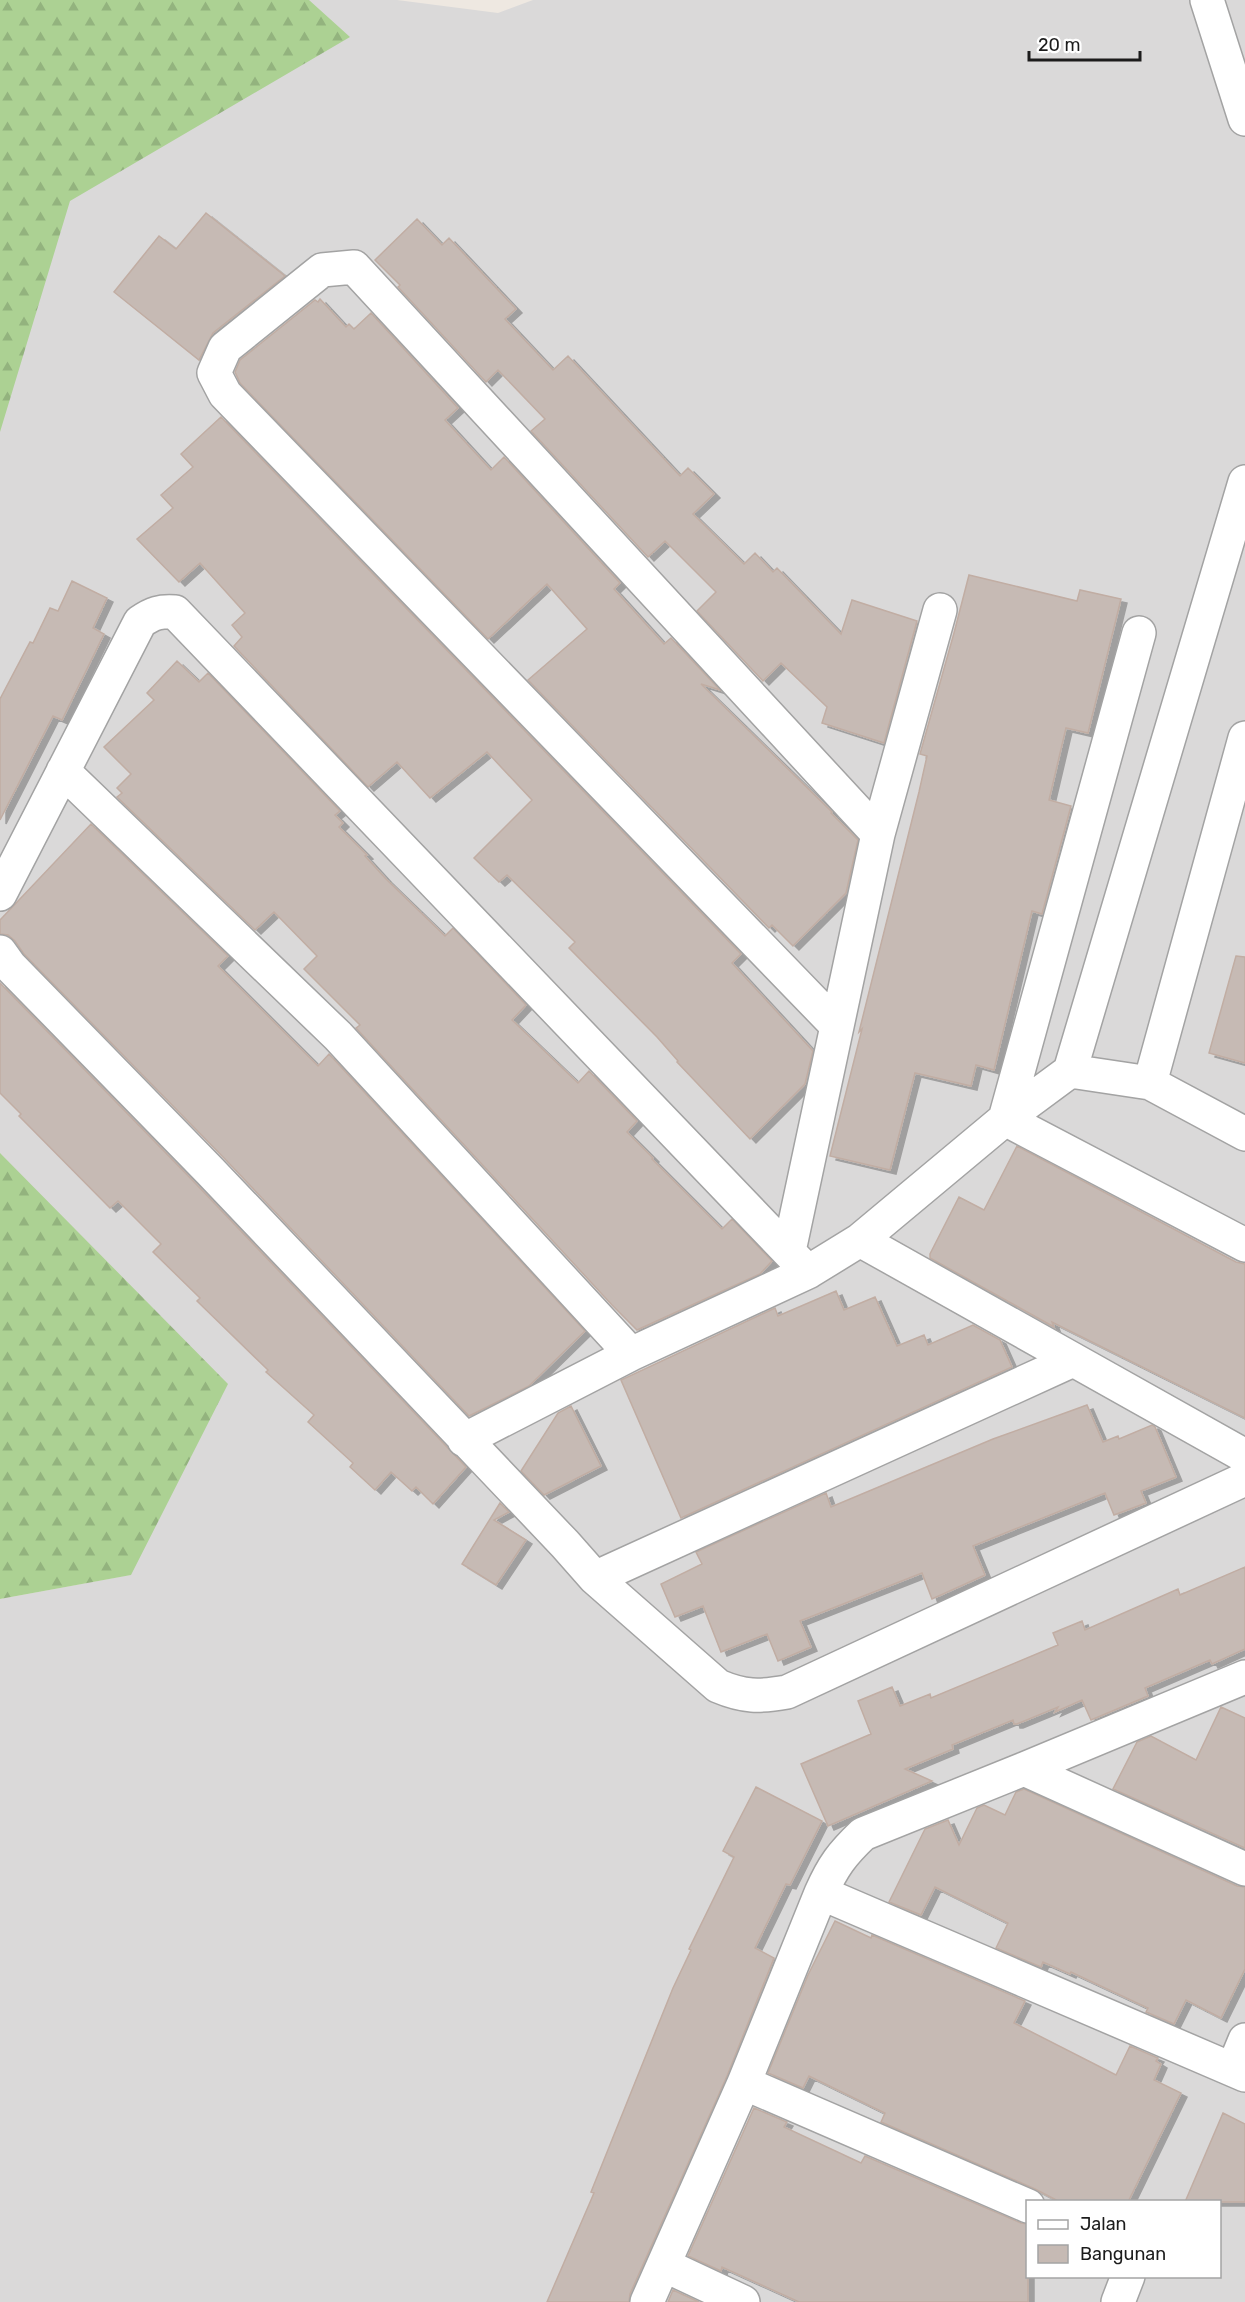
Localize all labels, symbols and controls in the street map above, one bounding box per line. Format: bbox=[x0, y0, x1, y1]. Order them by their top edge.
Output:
scale bar bbox=[1029, 24, 1140, 62]
text: 20 m bbox=[1038, 34, 1080, 56]
legend bbox=[1026, 2200, 1221, 2278]
text: Jalan bbox=[1080, 2213, 1127, 2235]
text: Bangunan bbox=[1080, 2243, 1166, 2265]

